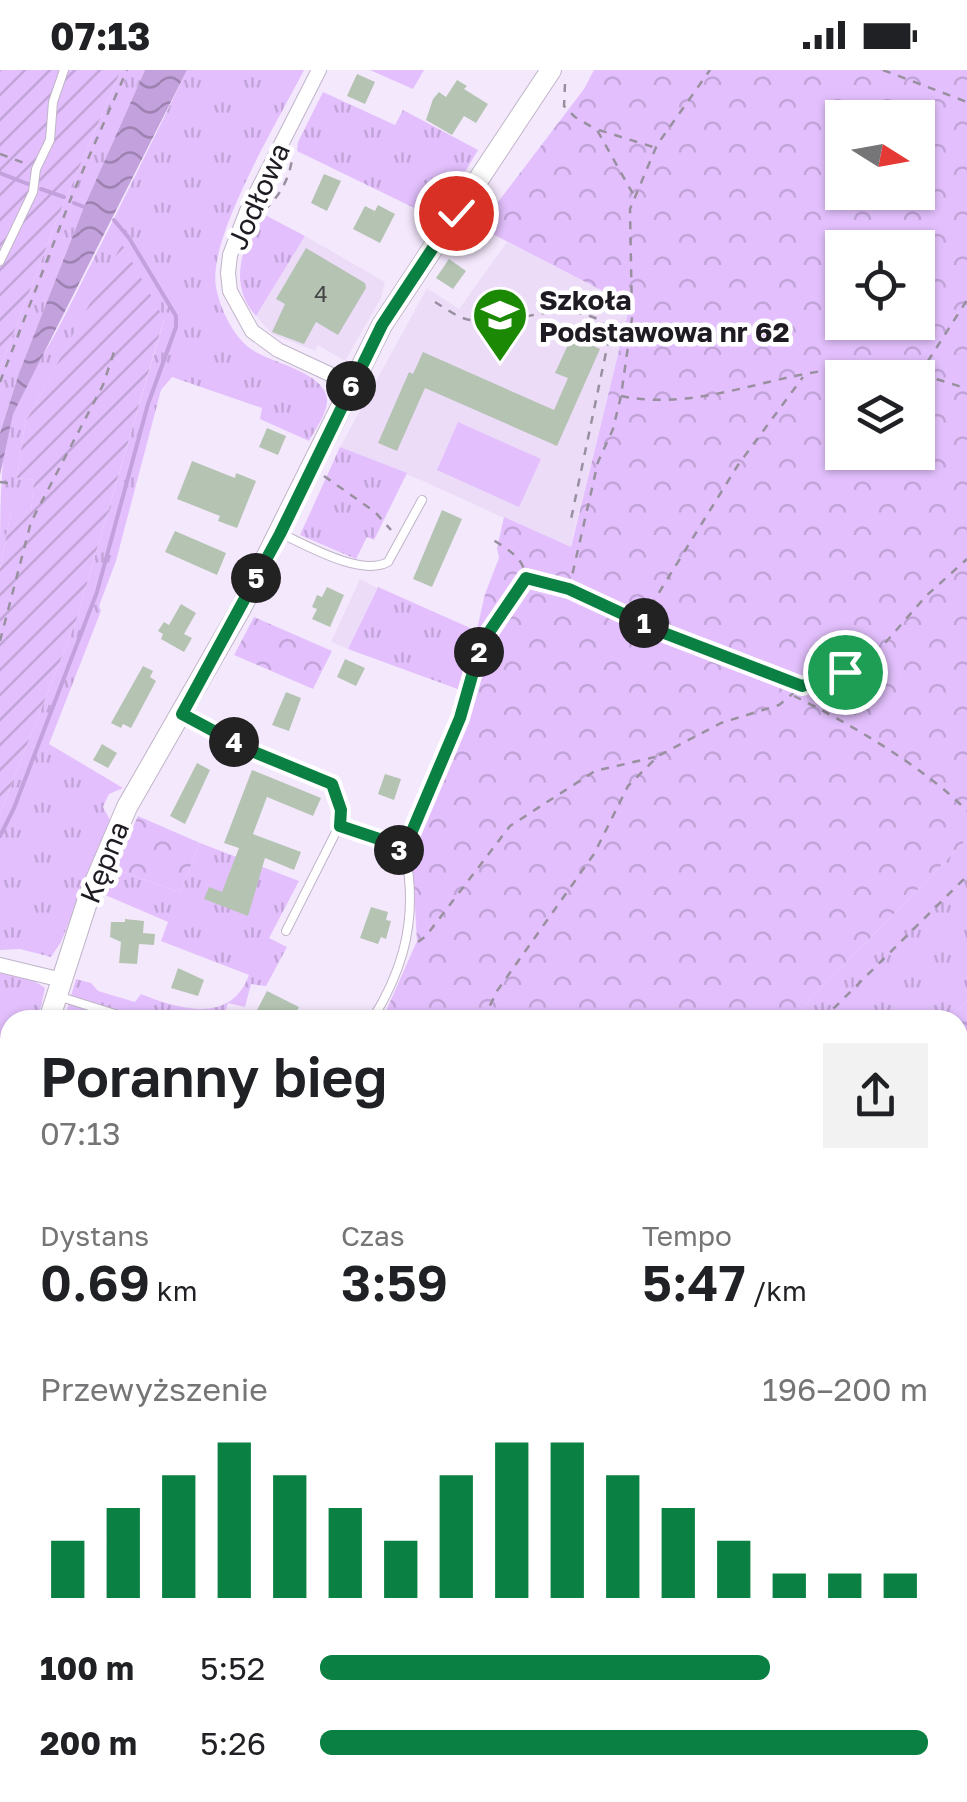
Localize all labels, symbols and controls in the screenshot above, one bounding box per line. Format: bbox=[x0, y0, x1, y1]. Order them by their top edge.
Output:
text: 07:13 bbox=[50, 13, 150, 58]
north arrow bbox=[825, 100, 935, 210]
map controls bbox=[825, 100, 935, 470]
street label: Jodłowa bbox=[220, 138, 296, 254]
pin bbox=[414, 171, 499, 256]
icon: check bbox=[429, 186, 484, 241]
button: locate bbox=[825, 230, 935, 340]
house number: 4 bbox=[314, 280, 328, 307]
place label: Szkoła Podstawowa nr 62 bbox=[539, 283, 790, 348]
school or university icon: Szkoła Podstawowa nr 62 bbox=[470, 285, 530, 364]
button: layers bbox=[825, 360, 935, 470]
pin: 6 bbox=[326, 361, 376, 411]
text: 6 bbox=[342, 369, 360, 402]
pin: 5 bbox=[231, 553, 281, 603]
text: 5 bbox=[247, 561, 265, 594]
pin: 1 bbox=[619, 598, 669, 648]
text: 1 bbox=[637, 606, 651, 639]
pin: 2 bbox=[454, 627, 504, 677]
pin bbox=[803, 630, 888, 715]
text: 2 bbox=[470, 635, 488, 668]
icon: arrive bbox=[818, 645, 873, 700]
pin: 4 bbox=[209, 717, 259, 767]
text: 4 bbox=[225, 725, 243, 758]
street label: Kępna bbox=[73, 816, 135, 908]
pin: 3 bbox=[374, 825, 424, 875]
text: 3 bbox=[390, 833, 408, 866]
text: Poranny bieg bbox=[40, 1043, 387, 1109]
button: share bbox=[823, 1043, 928, 1148]
text: 07:13 bbox=[40, 1114, 121, 1152]
text: Dystans bbox=[40, 1219, 149, 1252]
text: Czas bbox=[341, 1219, 405, 1252]
text: Tempo bbox=[642, 1219, 732, 1252]
text: 0.69 bbox=[40, 1252, 150, 1312]
text: 3:59 bbox=[341, 1252, 448, 1312]
text: 5:47 bbox=[642, 1252, 746, 1312]
text: km bbox=[150, 1274, 197, 1307]
text: /km bbox=[746, 1274, 807, 1307]
text: Przewyższenie bbox=[40, 1370, 268, 1408]
text: 196–200 m bbox=[762, 1370, 928, 1408]
text: 100 m bbox=[40, 1649, 134, 1687]
text: 5:52 bbox=[200, 1649, 265, 1687]
text: 200 m bbox=[40, 1724, 137, 1762]
text: 5:26 bbox=[200, 1724, 266, 1762]

